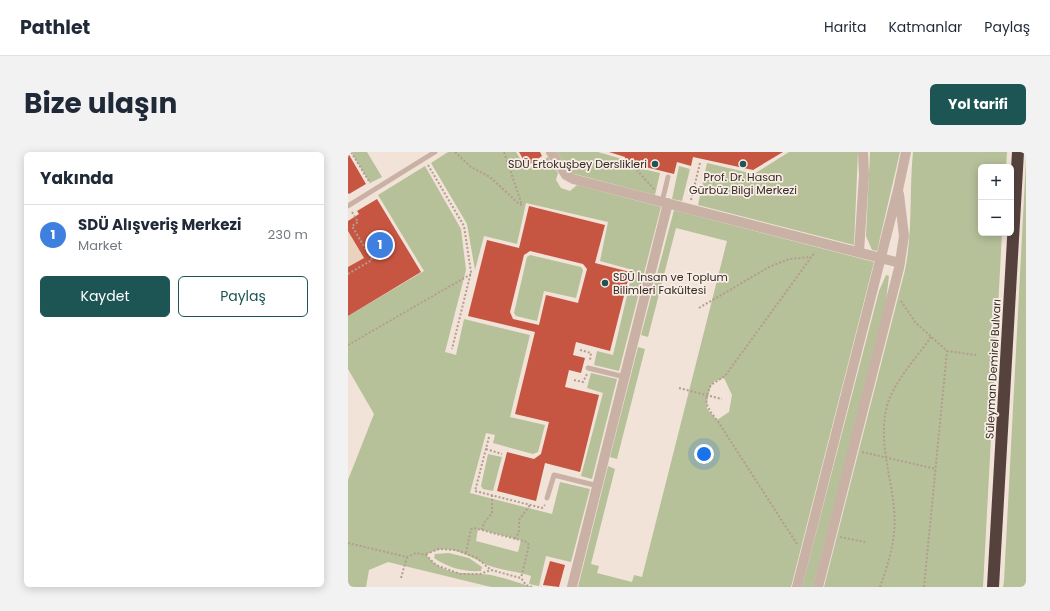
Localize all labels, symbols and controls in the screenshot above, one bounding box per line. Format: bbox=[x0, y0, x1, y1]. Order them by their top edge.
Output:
text: Pathlet bbox=[20, 14, 90, 41]
text: Harita bbox=[824, 17, 866, 37]
text: Katmanlar bbox=[888, 17, 962, 37]
text: Paylaş bbox=[984, 17, 1030, 37]
text: Bize ulaşın bbox=[24, 84, 177, 123]
button: Yol tarifi bbox=[930, 84, 1026, 125]
place label: SDÜ Ertokuşbey Derslikleri bbox=[508, 156, 647, 172]
marker: SDÜ Ertokuşbey Derslikleri bbox=[650, 159, 660, 169]
marker: Prof. Dr. Hasan Gürbüz Bilgi Merkezi bbox=[738, 159, 748, 169]
map controls bbox=[978, 164, 1014, 236]
button: + bbox=[978, 164, 1014, 200]
text: Yakında bbox=[40, 166, 113, 190]
place label: Prof. Dr. Hasan Gürbüz Bilgi Merkezi bbox=[689, 169, 797, 198]
button: − bbox=[978, 200, 1014, 236]
text: SDÜ Alışveriş Merkezi bbox=[78, 214, 241, 235]
text: 1 bbox=[51, 225, 55, 244]
text: 230 m bbox=[268, 225, 308, 244]
pin: 1 bbox=[367, 230, 393, 260]
text: Market bbox=[78, 236, 122, 255]
place label: SDÜ İnsan ve Toplum Bilimleri Fakültesi bbox=[613, 269, 728, 298]
button: Kaydet bbox=[40, 276, 170, 317]
button: Paylaş bbox=[178, 276, 308, 317]
marker: SDÜ İnsan ve Toplum Bilimleri Fakültesi bbox=[600, 278, 610, 288]
street label: Süleyman Demirel Bulvarı bbox=[981, 299, 1005, 439]
your location bbox=[694, 444, 714, 464]

